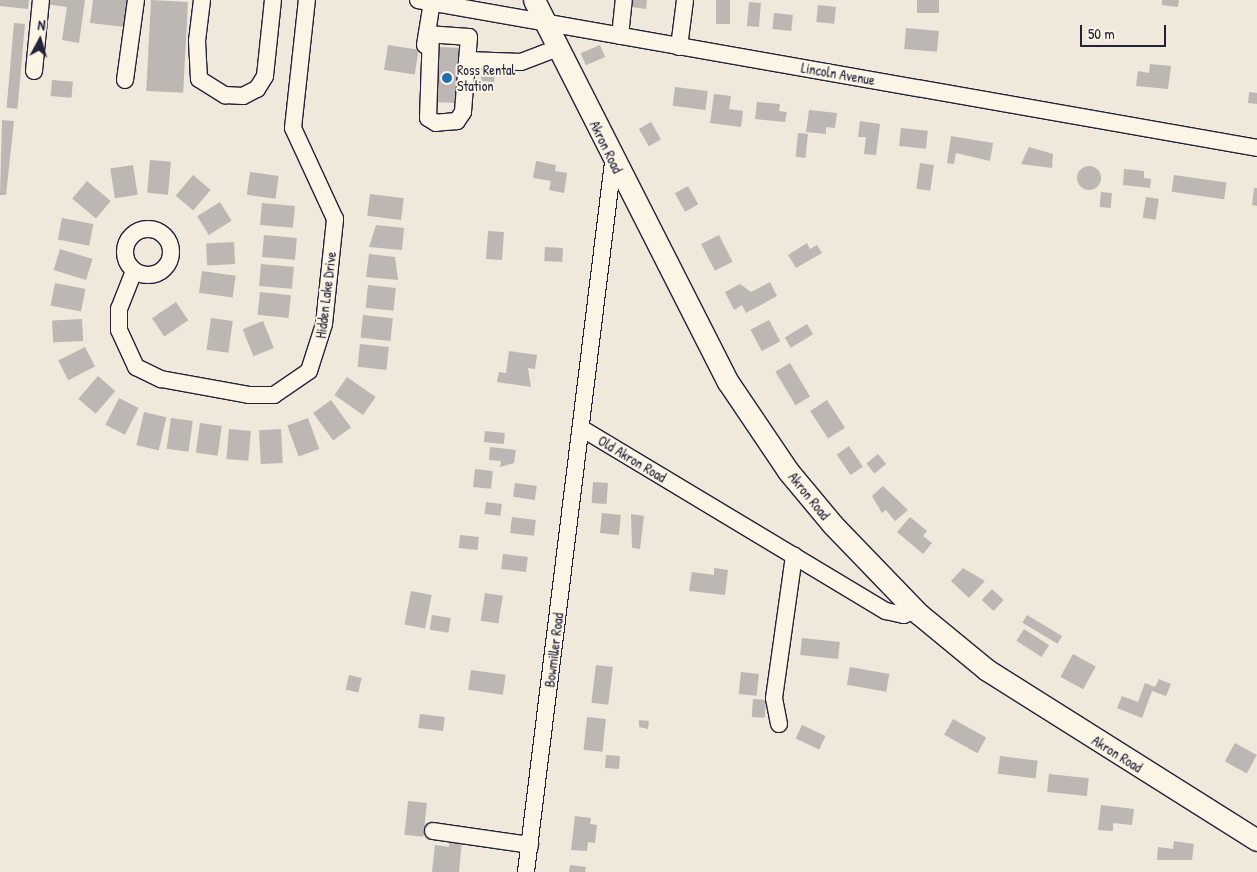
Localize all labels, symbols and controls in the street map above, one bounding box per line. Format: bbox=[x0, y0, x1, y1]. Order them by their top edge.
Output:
north arrow bbox=[15, 15, 65, 65]
text: N bbox=[37, 15, 46, 34]
scale bar bbox=[1082, 15, 1168, 47]
text: 50 m bbox=[1088, 23, 1115, 44]
street label: Lincoln Avenue bbox=[800, 59, 876, 89]
place label: Ross Rental Station bbox=[457, 62, 515, 94]
marker: Ross Rental Station bbox=[441, 72, 453, 84]
street label: Akron Road bbox=[586, 118, 626, 176]
street label: Hidden Lake Drive bbox=[312, 251, 340, 339]
street label: Old Akron Road bbox=[595, 432, 669, 486]
street label: Akron Road bbox=[785, 469, 833, 523]
street label: Bowmiller Road bbox=[541, 612, 567, 688]
street label: Akron Road bbox=[1089, 732, 1145, 776]

